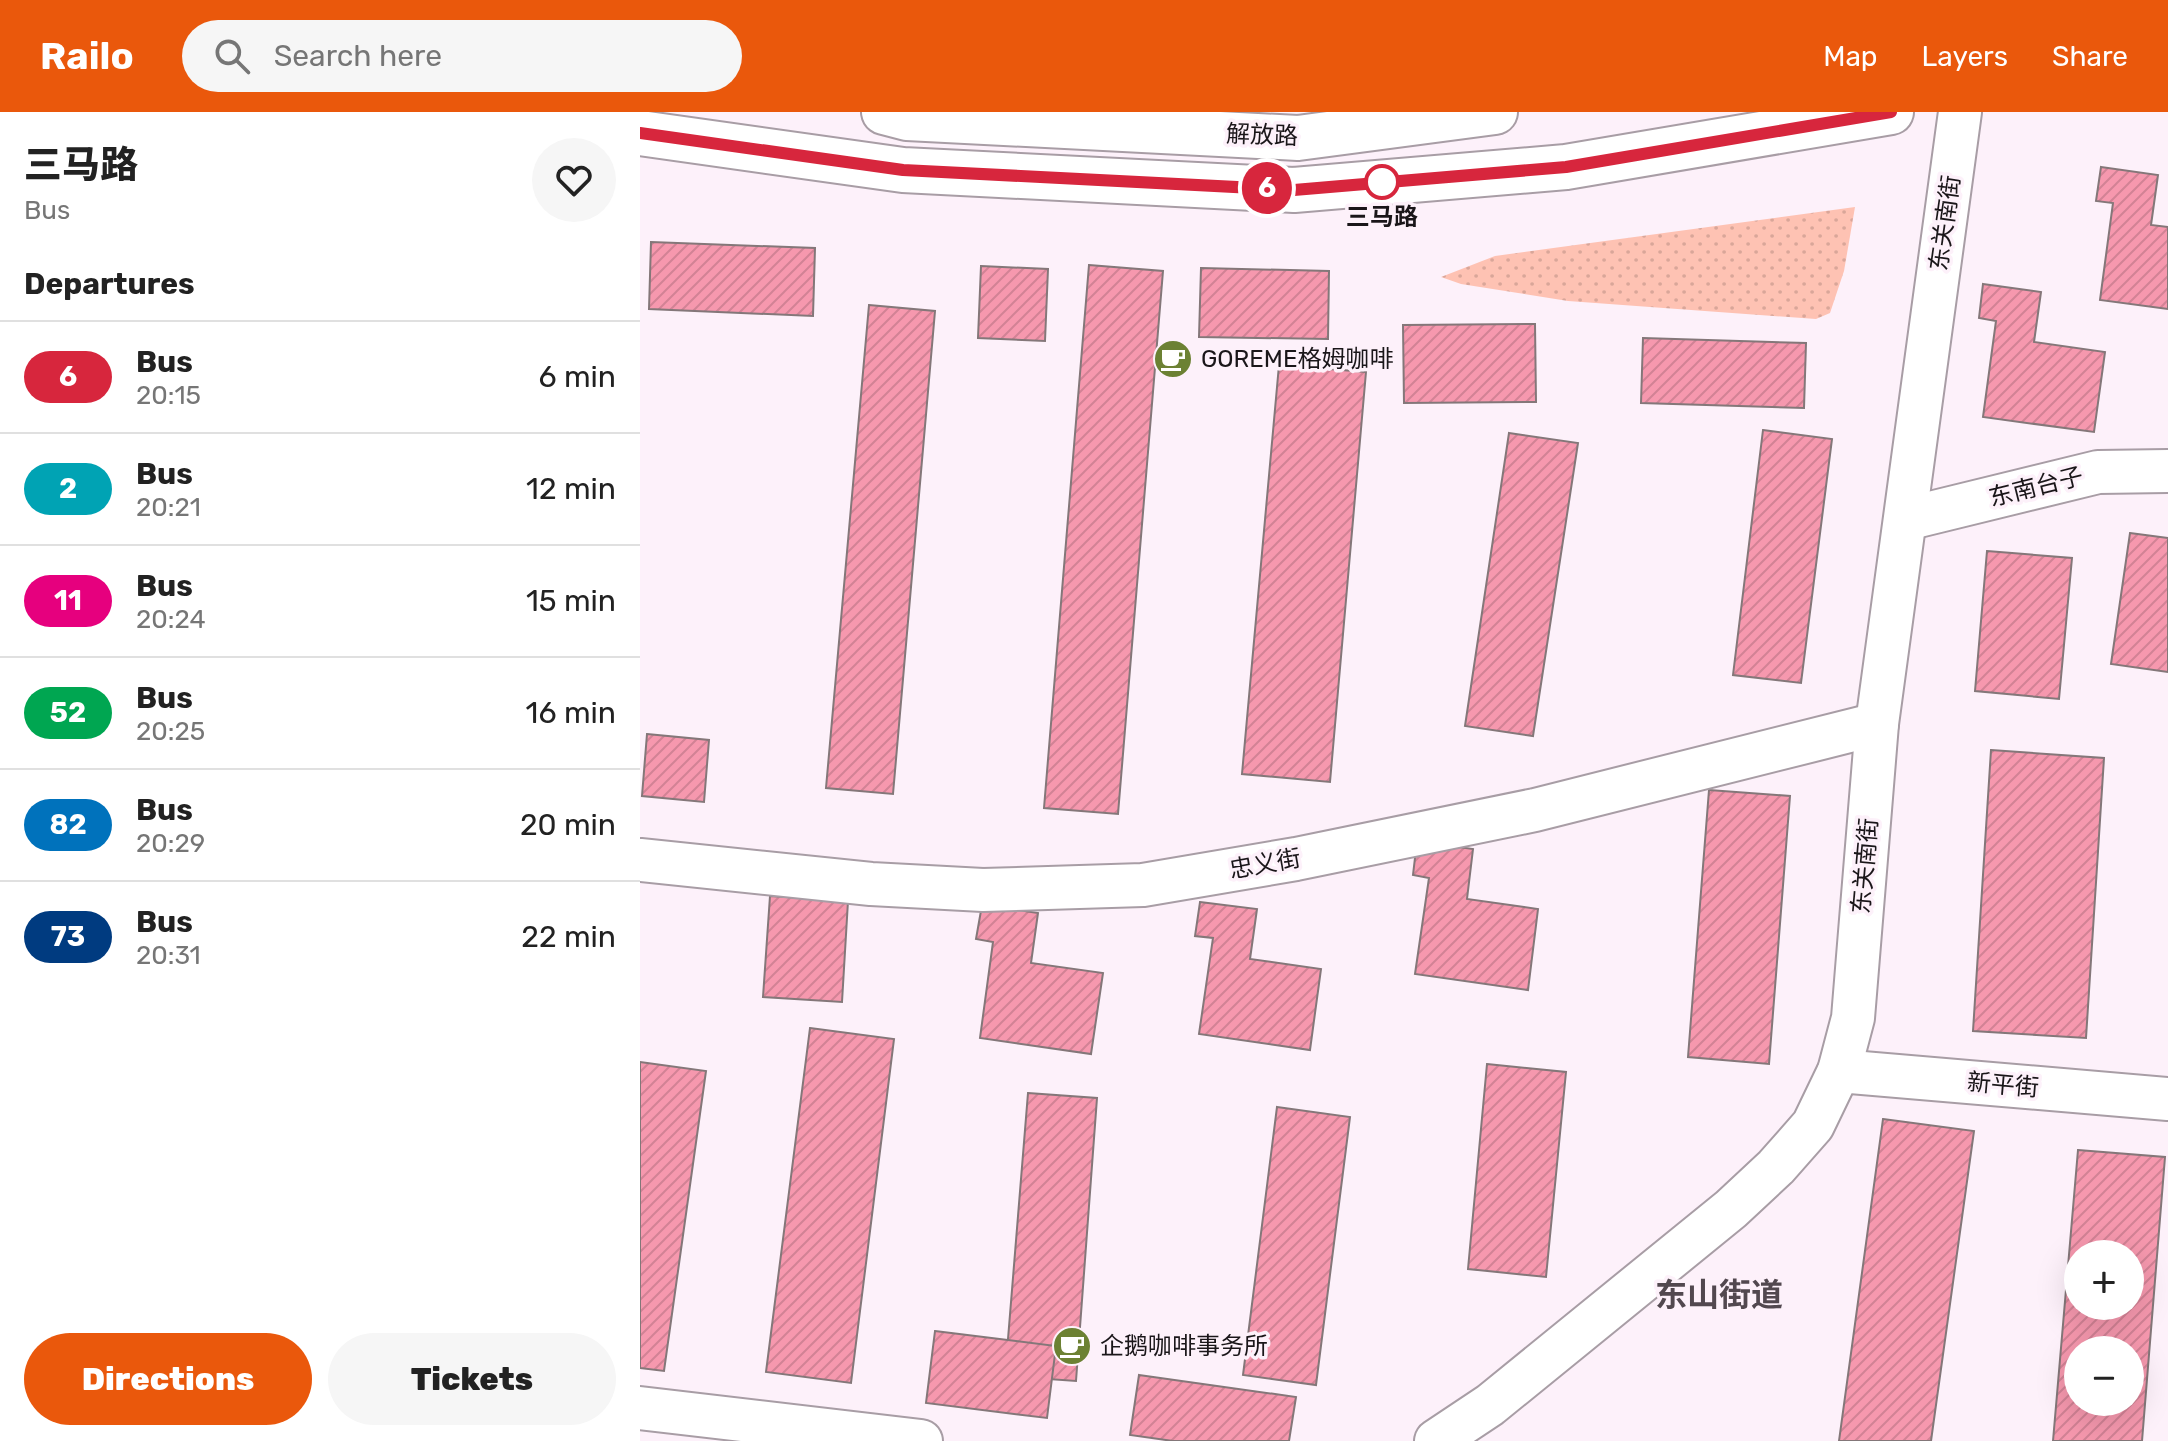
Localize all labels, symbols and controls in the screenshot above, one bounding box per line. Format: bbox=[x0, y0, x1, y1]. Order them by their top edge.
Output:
search box bbox=[182, 20, 742, 92]
text: Railo bbox=[40, 33, 134, 79]
icon: search bbox=[210, 34, 254, 78]
text: Search here bbox=[274, 38, 442, 74]
text: Map bbox=[1823, 40, 1878, 73]
text: Layers bbox=[1922, 40, 2008, 73]
text: Share bbox=[2052, 40, 2128, 73]
street label: 解放路 bbox=[1226, 120, 1298, 150]
button: heart bbox=[532, 138, 616, 222]
text: 三马路 bbox=[24, 142, 138, 188]
line badge: 6 bbox=[1241, 162, 1293, 214]
marker: 三马路 bbox=[1365, 165, 1399, 199]
text: 6 bbox=[1258, 171, 1276, 204]
street label: 东关南街 bbox=[1924, 174, 1966, 272]
text: Bus bbox=[24, 195, 70, 226]
place label: 三马路 bbox=[1346, 203, 1418, 231]
text: Departures bbox=[24, 266, 195, 302]
cafe icon: GOREME格姆咖啡 bbox=[1152, 338, 1194, 380]
text: Bus bbox=[136, 344, 193, 380]
place label: GOREME格姆咖啡 bbox=[1201, 345, 1393, 373]
text: 6 min bbox=[538, 359, 616, 395]
text: 6 bbox=[59, 360, 77, 393]
text: 20:15 bbox=[136, 380, 201, 411]
text: Bus bbox=[136, 456, 193, 492]
street label: 东南台子 bbox=[1986, 462, 2086, 512]
text: 12 min bbox=[526, 471, 616, 507]
text: 2 bbox=[59, 472, 77, 505]
text: 20:21 bbox=[136, 492, 201, 523]
text: Bus bbox=[136, 568, 193, 604]
text: 15 min bbox=[526, 583, 616, 619]
text: 11 bbox=[54, 584, 82, 617]
text: 20:24 bbox=[136, 604, 206, 635]
text: Bus bbox=[136, 680, 193, 716]
text: 16 min bbox=[526, 695, 616, 731]
text: 52 bbox=[50, 696, 86, 729]
text: 20:25 bbox=[136, 716, 205, 747]
text: Bus bbox=[136, 792, 193, 828]
text: 20 min bbox=[520, 807, 616, 843]
text: 82 bbox=[49, 808, 87, 841]
street label: 东关南街 bbox=[1847, 817, 1883, 915]
text: 20:29 bbox=[136, 828, 205, 859]
street label: 忠义街 bbox=[1227, 844, 1303, 884]
text: Bus bbox=[136, 904, 193, 940]
text: 22 min bbox=[521, 919, 616, 955]
text: 73 bbox=[51, 920, 85, 953]
text: 20:31 bbox=[136, 940, 201, 971]
street label: 新平街 bbox=[1966, 1068, 2040, 1102]
map controls bbox=[2064, 1240, 2144, 1416]
button: + bbox=[2064, 1240, 2144, 1320]
district label: 东山街道 bbox=[1655, 1276, 1783, 1314]
cafe icon: 企鹅咖啡事务所 bbox=[1051, 1325, 1093, 1367]
place label: 企鹅咖啡事务所 bbox=[1100, 1332, 1268, 1360]
button: Directions bbox=[24, 1333, 312, 1425]
button: Tickets bbox=[328, 1333, 616, 1425]
button: − bbox=[2064, 1336, 2144, 1416]

